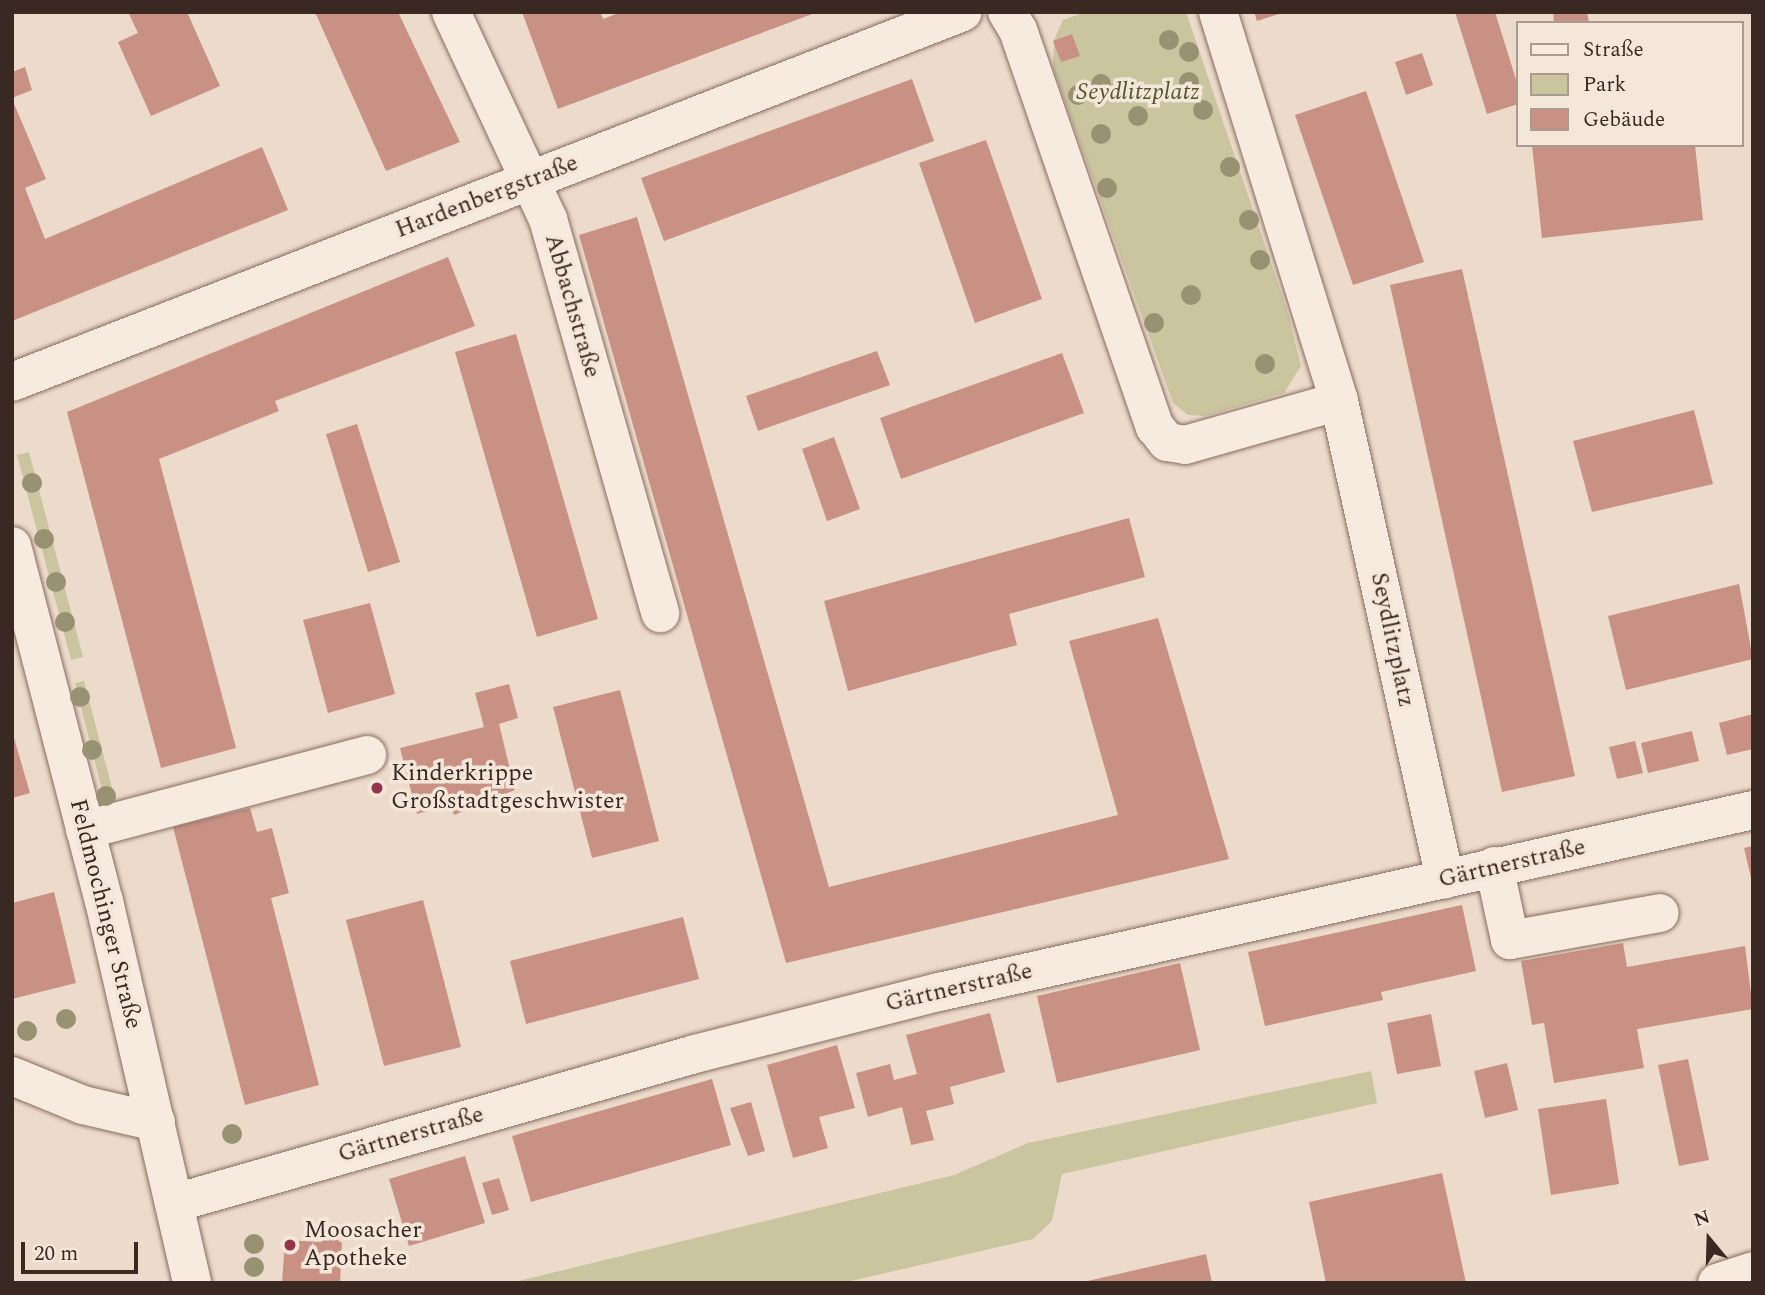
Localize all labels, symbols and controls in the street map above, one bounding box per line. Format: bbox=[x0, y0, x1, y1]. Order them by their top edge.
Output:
legend bbox=[1516, 21, 1744, 147]
text: Straße bbox=[1583, 34, 1644, 66]
text: Park bbox=[1583, 69, 1626, 101]
park label: Seydlitzplatz bbox=[1076, 79, 1200, 107]
text: Gebäude bbox=[1583, 104, 1665, 136]
street label: Hardenbergstraße bbox=[392, 149, 582, 245]
street label: Abbachstraße bbox=[538, 231, 606, 381]
street label: Seydlitzplatz bbox=[1364, 570, 1420, 710]
place label: Kinderkrippe Großstadtgeschwister bbox=[391, 760, 624, 816]
marker: Kinderkrippe Großstadtgeschwister bbox=[369, 780, 385, 796]
street label: Feldmochinger Straße bbox=[62, 796, 148, 1032]
street label: Gärtnerstraße bbox=[1436, 833, 1588, 895]
street label: Gärtnerstraße bbox=[883, 957, 1035, 1019]
street label: Gärtnerstraße bbox=[335, 1100, 487, 1170]
text: N bbox=[1690, 1202, 1714, 1235]
north arrow bbox=[1674, 1204, 1744, 1274]
place label: Moosacher Apotheke bbox=[304, 1217, 422, 1273]
scale bar bbox=[24, 1228, 142, 1272]
marker: Moosacher Apotheke bbox=[282, 1237, 298, 1253]
text: 20 m bbox=[34, 1238, 78, 1270]

